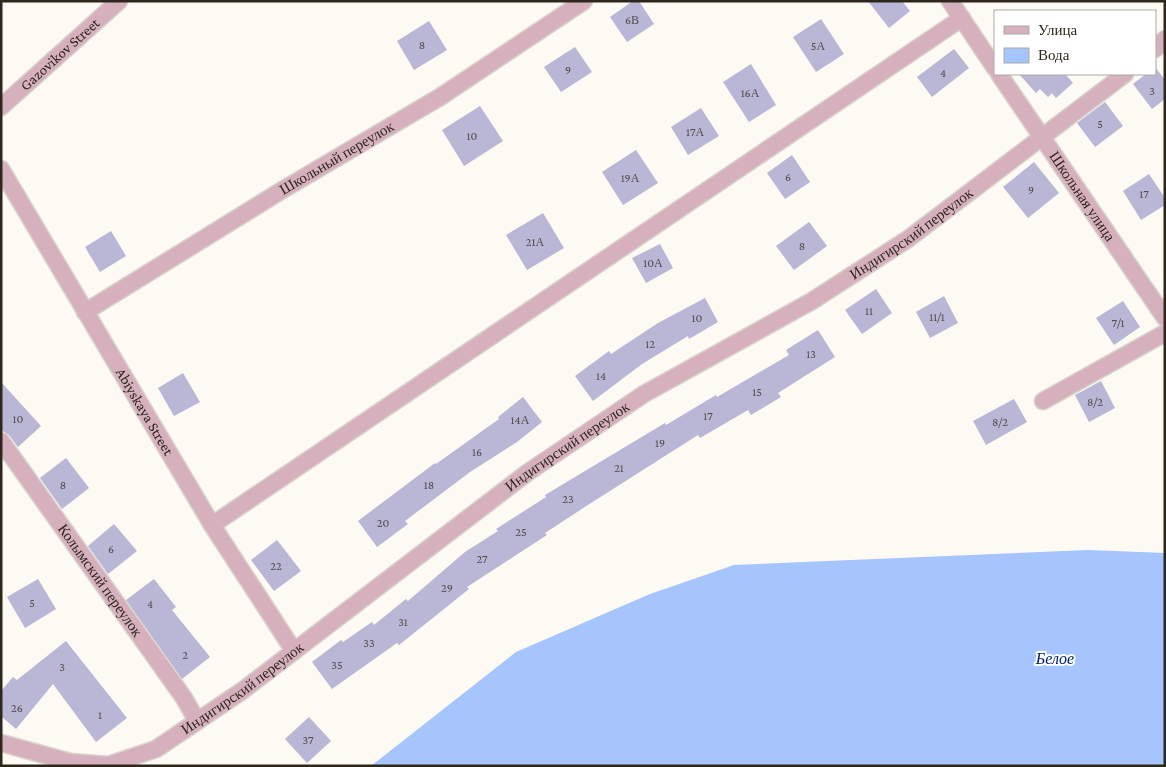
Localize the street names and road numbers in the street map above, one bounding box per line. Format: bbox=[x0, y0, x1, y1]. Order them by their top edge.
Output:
street label: Gazovikov Street bbox=[17, 14, 103, 94]
street label: Школьный переулок bbox=[277, 118, 397, 198]
street label: Школьная улица bbox=[1046, 149, 1119, 244]
street label: Индигирский переулок bbox=[847, 184, 976, 282]
street label: Abiyskaya Street bbox=[113, 365, 177, 459]
street label: Индигирский переулок bbox=[502, 398, 633, 495]
street label: Колымский переулок bbox=[55, 521, 146, 640]
street label: Индигирский переулок bbox=[178, 638, 307, 738]

